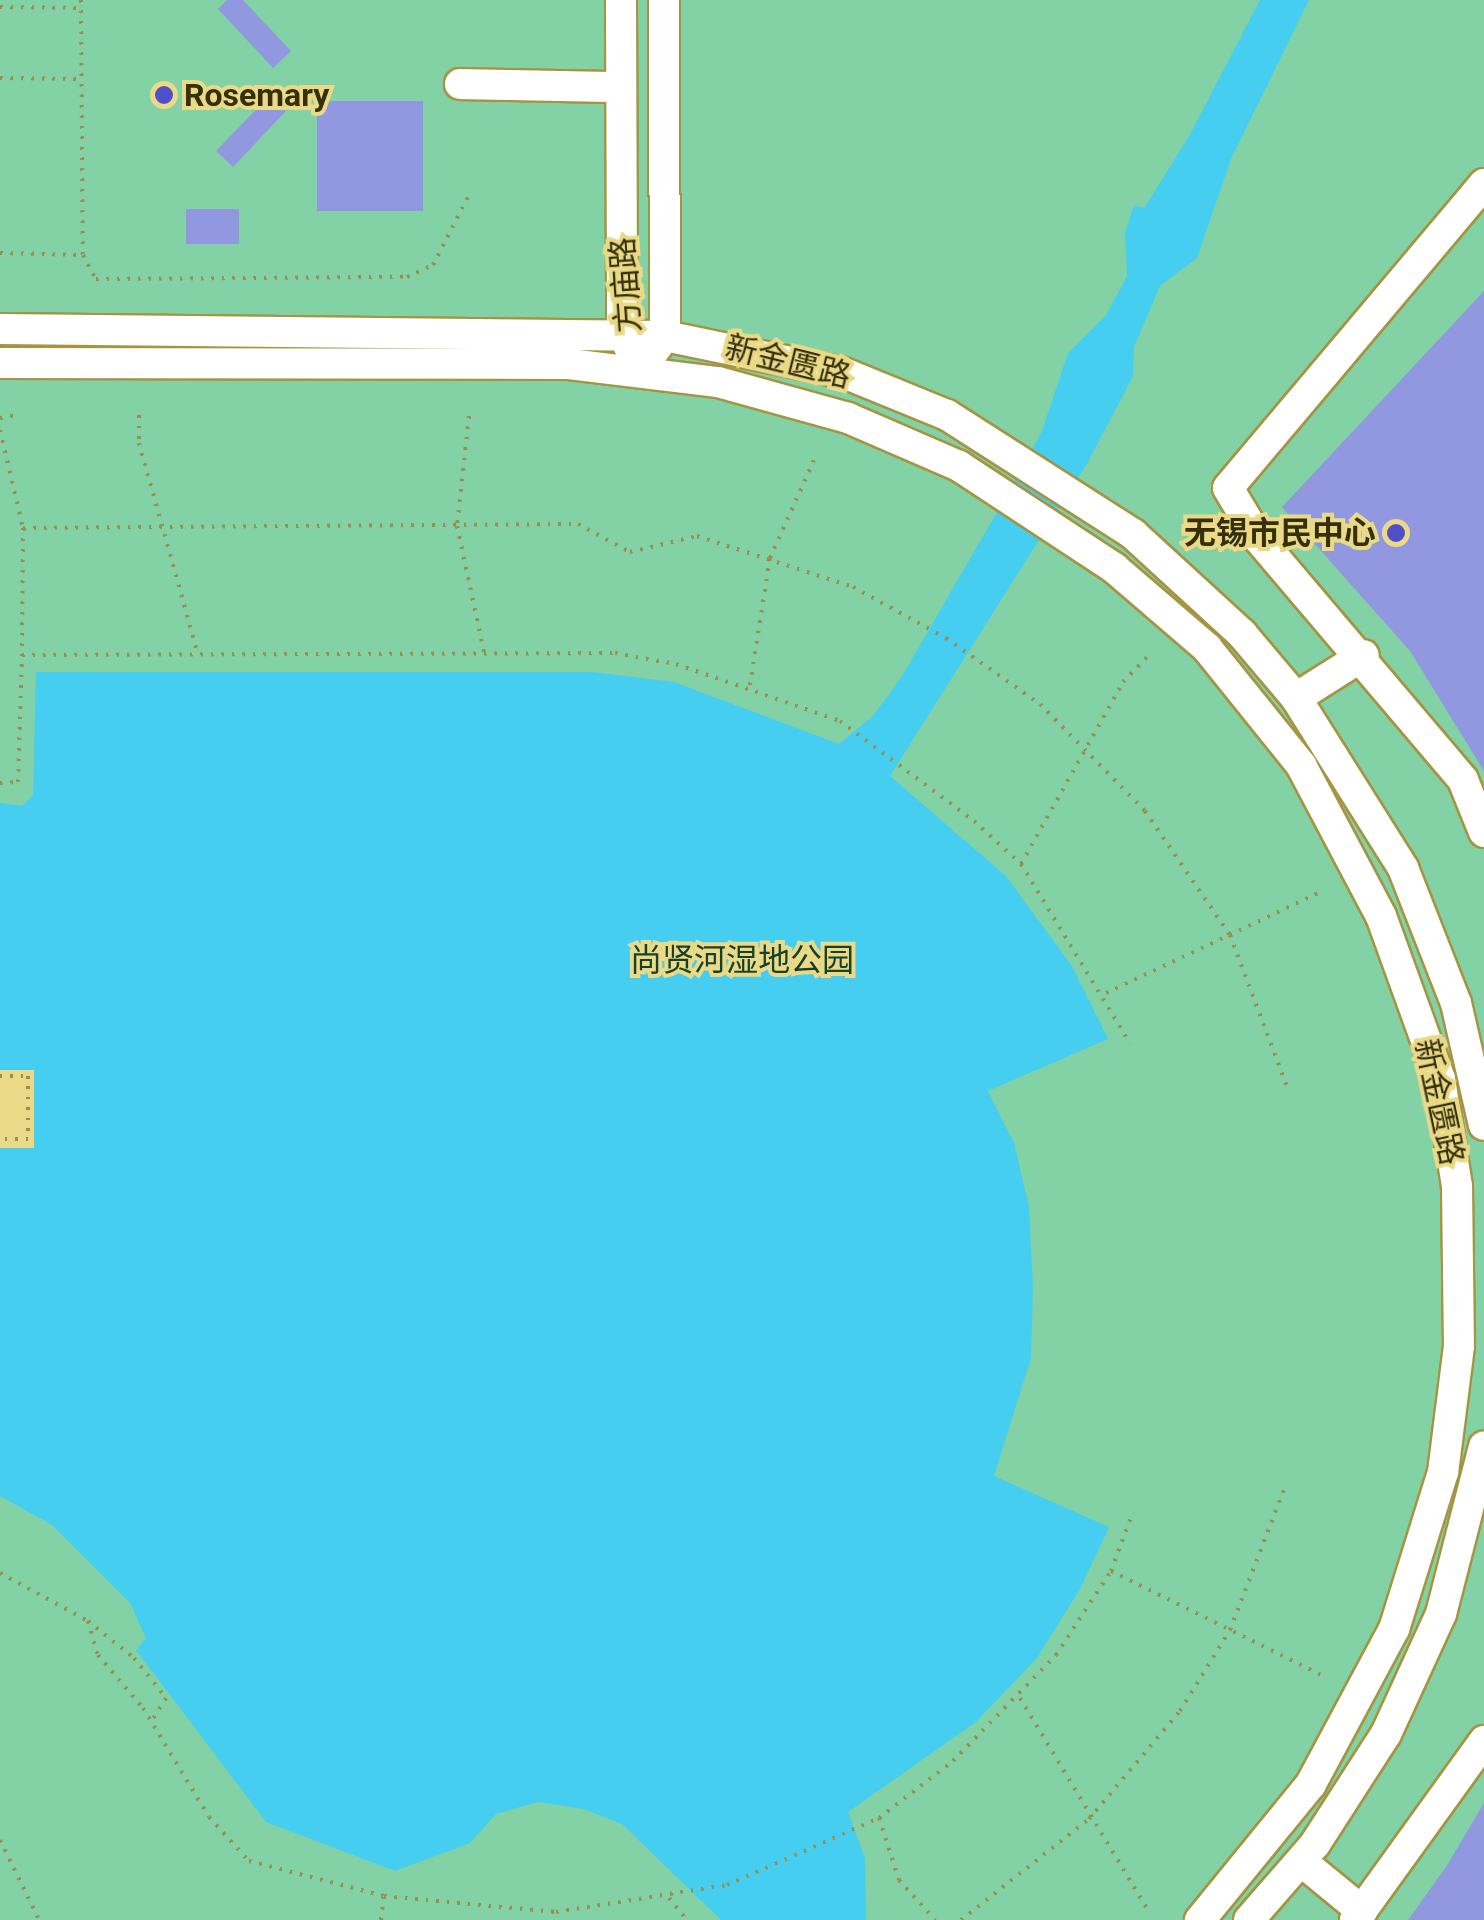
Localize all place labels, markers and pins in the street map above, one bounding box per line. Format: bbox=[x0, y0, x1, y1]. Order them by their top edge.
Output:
place label: Rosemary bbox=[184, 76, 329, 114]
marker: Rosemary bbox=[153, 84, 175, 106]
place label: 无锡市民中心 bbox=[1184, 514, 1376, 552]
marker: 无锡市民中心 bbox=[1385, 522, 1407, 544]

